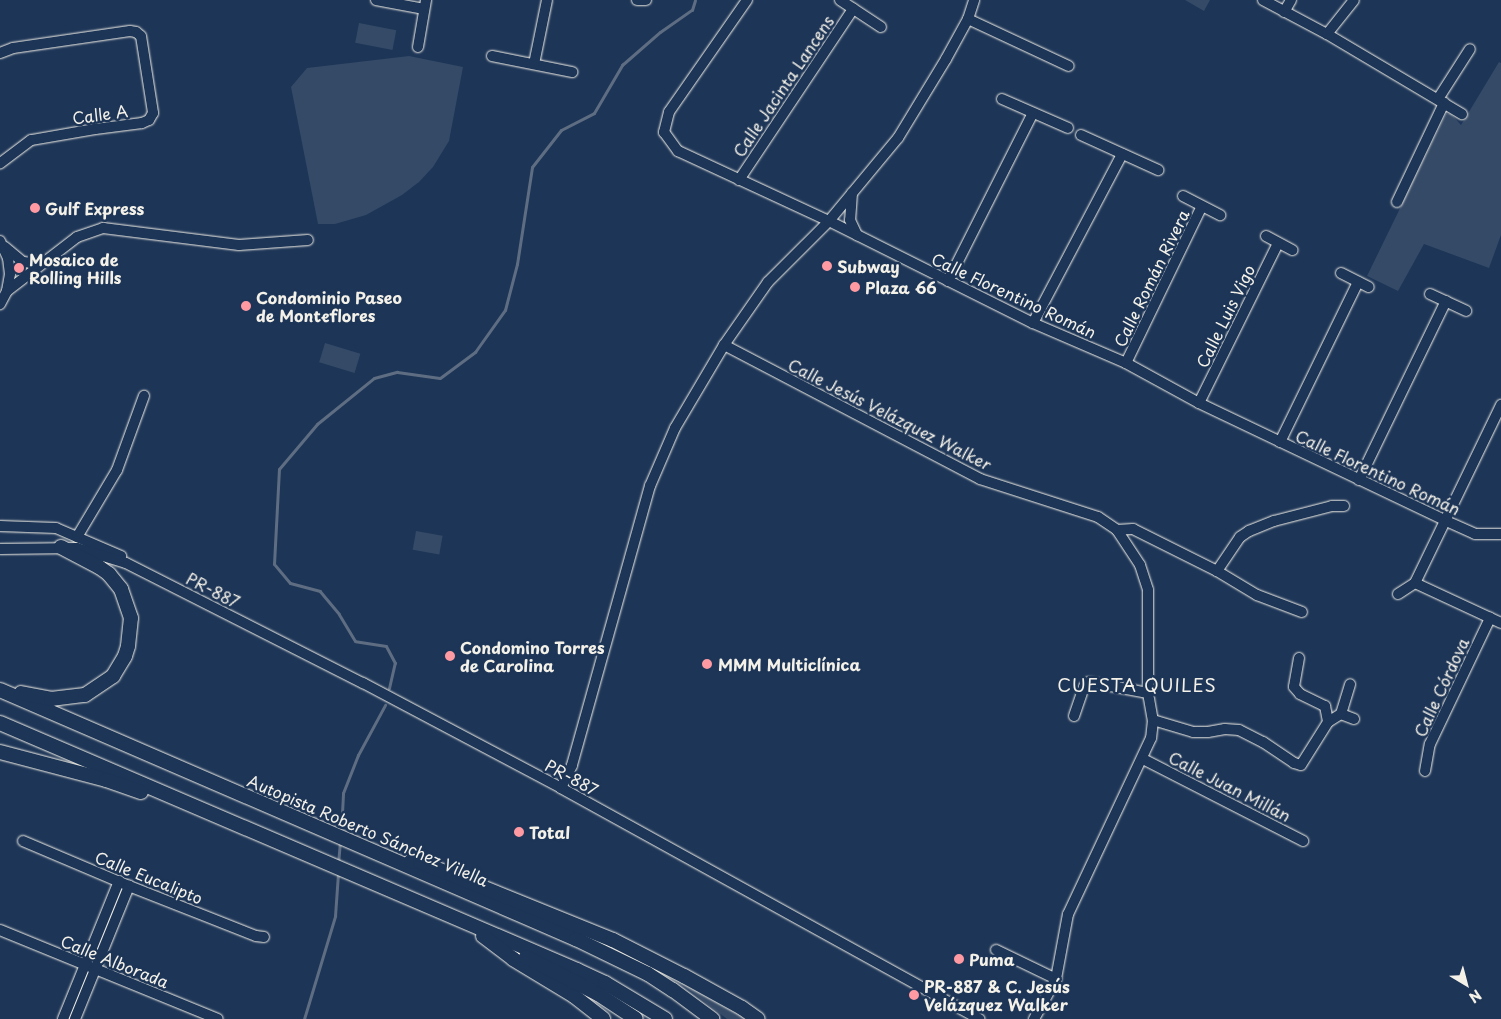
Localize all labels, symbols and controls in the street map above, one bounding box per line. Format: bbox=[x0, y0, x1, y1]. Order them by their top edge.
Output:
street label: Calle Jacinta Lancens bbox=[728, 11, 838, 161]
street label: Calle A bbox=[71, 101, 129, 127]
place label: Gulf Express bbox=[45, 198, 145, 218]
marker: Gulf Express bbox=[29, 202, 41, 214]
street label: Calle Román Rivera bbox=[1109, 206, 1193, 350]
street label: Calle Florentino Román bbox=[928, 248, 1100, 342]
place label: Mosaico de Rolling Hills bbox=[29, 249, 122, 287]
place label: Subway bbox=[837, 256, 900, 276]
marker: Subway bbox=[821, 260, 833, 272]
street label: Calle Luis Vigo bbox=[1192, 261, 1258, 371]
marker: Mosaico de Rolling Hills bbox=[13, 262, 25, 274]
place label: Plaza 66 bbox=[865, 277, 937, 297]
marker: Plaza 66 bbox=[849, 281, 861, 293]
place label: Condominio Paseo de Monteflores bbox=[256, 287, 402, 325]
marker: Condominio Paseo de Monteflores bbox=[240, 300, 252, 312]
street label: Calle Jesús Velázquez Walker bbox=[784, 354, 996, 474]
street label: Calle Florentino Román bbox=[1292, 425, 1464, 519]
street label: PR-887 bbox=[183, 568, 243, 612]
street label: Calle Córdova bbox=[1410, 634, 1472, 740]
place label: Condomino Torres de Carolina bbox=[460, 637, 605, 675]
marker: Condomino Torres de Carolina bbox=[444, 650, 456, 662]
place label: MMM Multiclínica bbox=[718, 654, 862, 674]
marker: MMM Multiclínica bbox=[700, 657, 714, 671]
district label: CUESTA QUILES bbox=[1056, 674, 1218, 696]
street label: Calle Juan Millán bbox=[1165, 747, 1295, 825]
street label: PR-887 bbox=[542, 755, 602, 799]
street label: Autopista Roberto Sánchez Vilella bbox=[245, 771, 491, 889]
place label: Total bbox=[529, 822, 570, 842]
marker: Total bbox=[513, 826, 525, 838]
street label: Calle Eucalipto bbox=[92, 847, 206, 907]
street label: Calle Alborada bbox=[58, 930, 172, 992]
place label: Puma bbox=[969, 949, 1015, 969]
marker: Puma bbox=[953, 953, 965, 965]
north arrow bbox=[1441, 959, 1491, 1009]
place label: PR-887 & C. Jesús Velázquez Walker bbox=[924, 976, 1070, 1014]
text: N bbox=[1465, 985, 1486, 1008]
marker: PR-887 & C. Jesús Velázquez Walker bbox=[908, 989, 920, 1001]

